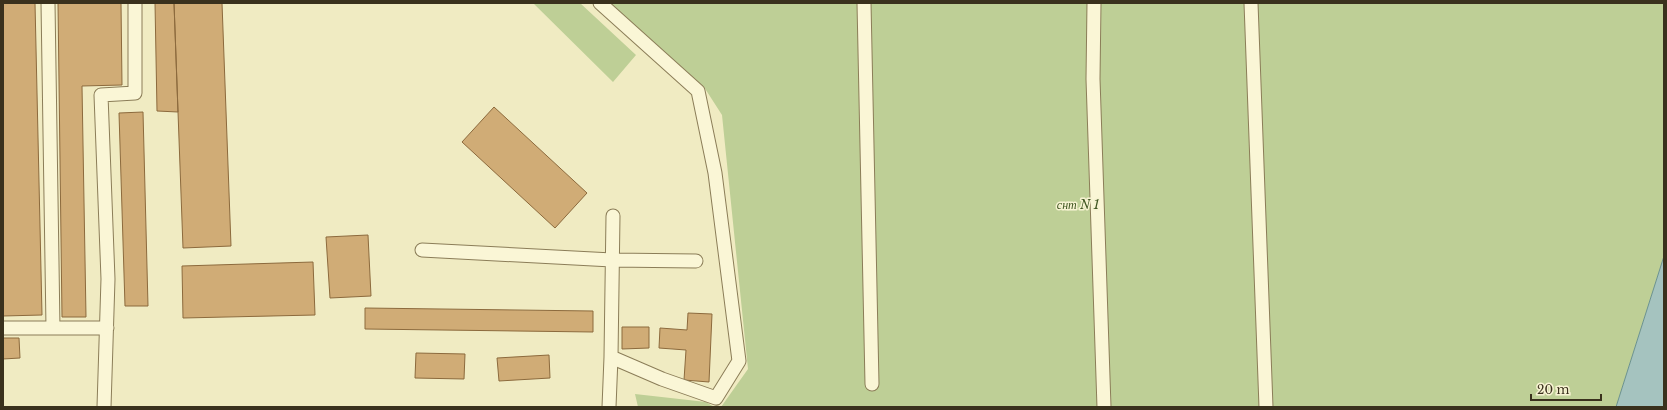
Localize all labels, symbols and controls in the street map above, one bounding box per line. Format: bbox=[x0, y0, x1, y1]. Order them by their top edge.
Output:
park label: снт N 1 bbox=[1057, 197, 1099, 212]
scale bar bbox=[1531, 376, 1601, 402]
text: 20 m bbox=[1537, 382, 1569, 397]

